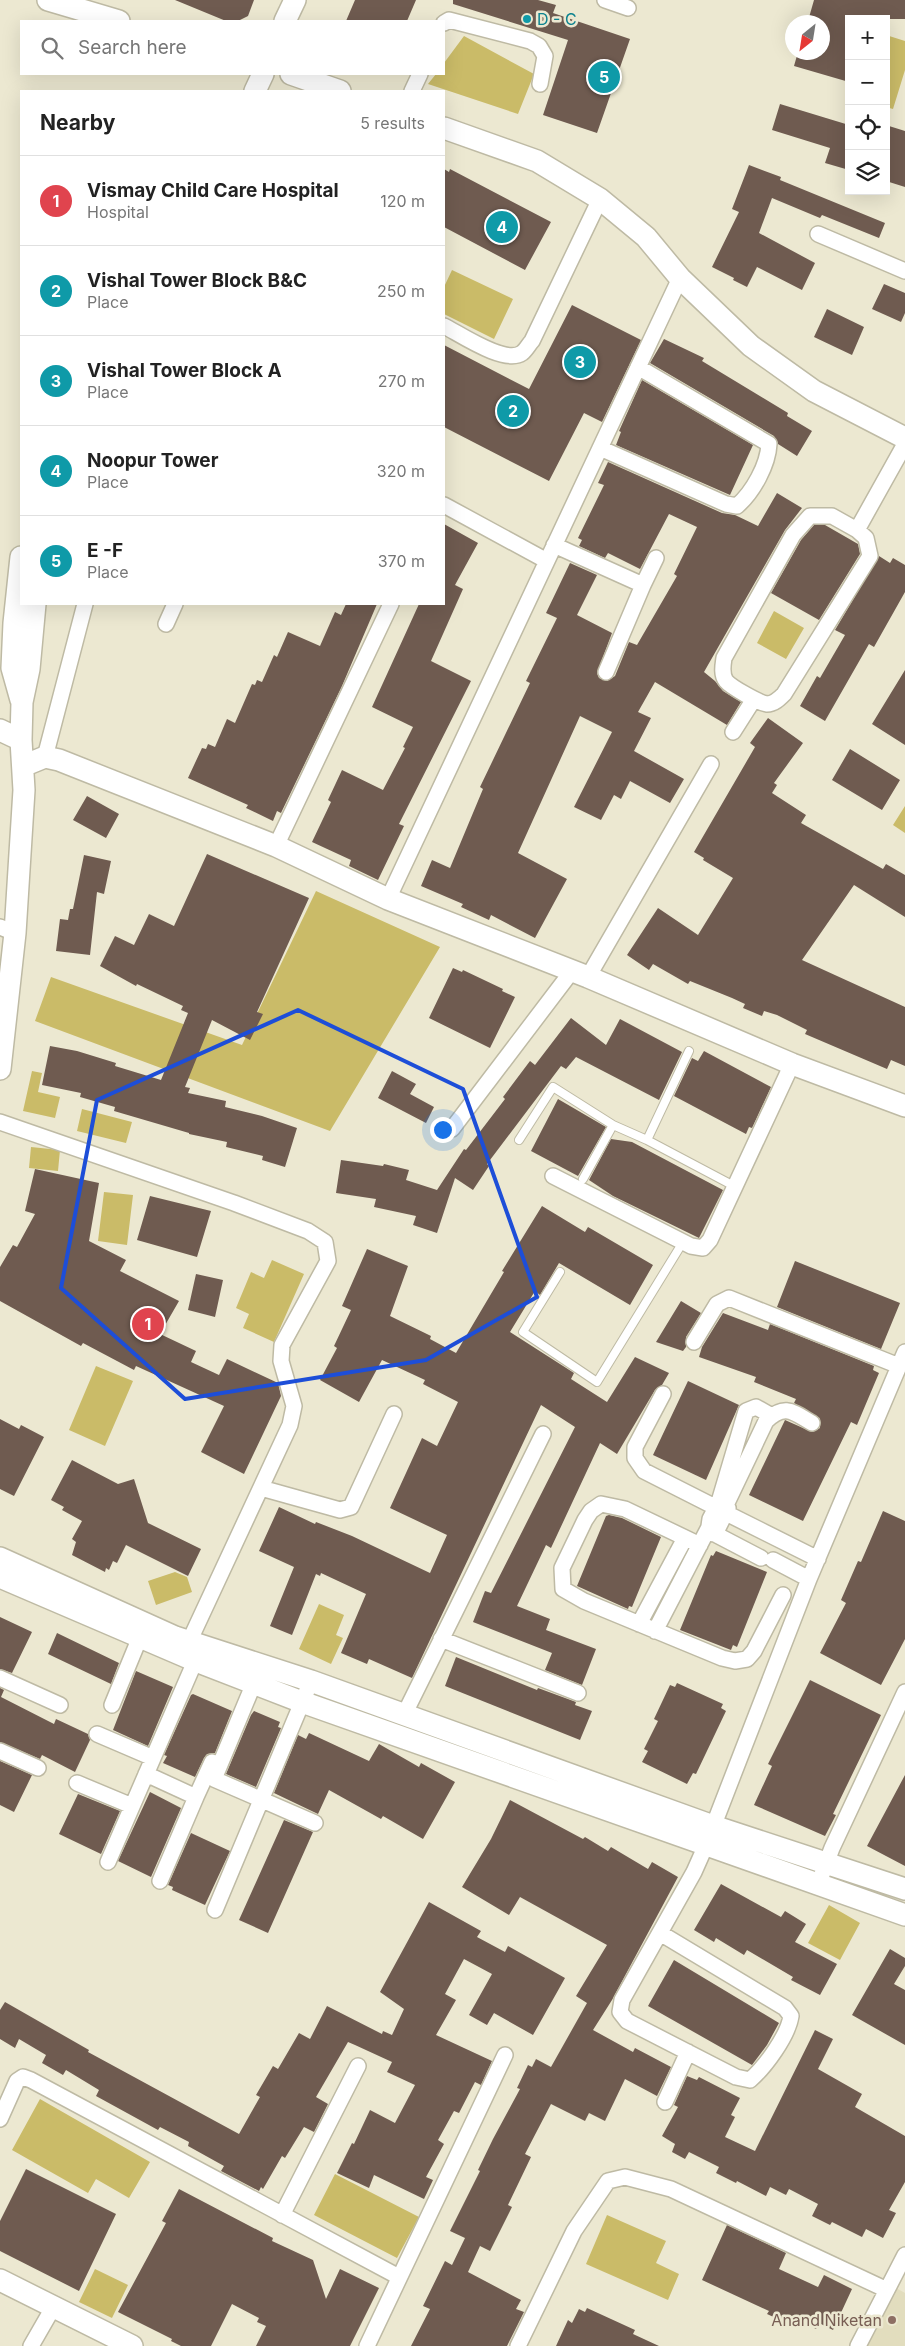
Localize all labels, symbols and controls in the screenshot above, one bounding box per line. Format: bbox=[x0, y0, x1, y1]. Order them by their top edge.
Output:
place label: D - C bbox=[537, 9, 577, 29]
marker: D - C bbox=[521, 13, 533, 25]
north arrow bbox=[785, 15, 830, 60]
map controls bbox=[845, 15, 890, 195]
button: + bbox=[845, 15, 890, 60]
search box bbox=[20, 20, 445, 75]
icon: search bbox=[38, 34, 66, 62]
text: Search here bbox=[78, 36, 187, 59]
pin: 5 bbox=[588, 58, 620, 96]
button: − bbox=[845, 60, 890, 105]
button: locate bbox=[845, 105, 890, 150]
text: Nearby bbox=[40, 110, 115, 135]
text: 5 results bbox=[360, 113, 425, 133]
button: layers bbox=[845, 150, 890, 195]
text: Vismay Child Care Hospital bbox=[87, 179, 339, 202]
text: 1 bbox=[53, 191, 59, 211]
text: 120 m bbox=[380, 191, 425, 211]
text: Hospital bbox=[87, 202, 149, 222]
pin: 4 bbox=[486, 208, 518, 246]
text: Vishal Tower Block B&C bbox=[87, 269, 307, 292]
text: 2 bbox=[51, 281, 61, 301]
text: 250 m bbox=[377, 281, 425, 301]
text: Place bbox=[87, 292, 129, 312]
pin: 3 bbox=[564, 343, 596, 381]
text: Vishal Tower Block A bbox=[87, 359, 282, 382]
text: 3 bbox=[51, 371, 61, 391]
text: 270 m bbox=[378, 371, 425, 391]
text: Place bbox=[87, 382, 129, 402]
pin: 2 bbox=[497, 392, 529, 430]
text: Noopur Tower bbox=[87, 449, 218, 472]
text: 4 bbox=[51, 461, 61, 481]
text: 320 m bbox=[377, 461, 425, 481]
text: Place bbox=[87, 472, 129, 492]
text: E -F bbox=[87, 539, 123, 562]
text: 5 bbox=[51, 551, 61, 571]
text: 370 m bbox=[378, 551, 425, 571]
text: Place bbox=[87, 562, 129, 582]
your location bbox=[430, 1117, 456, 1143]
pin: 1 bbox=[132, 1305, 164, 1343]
place label: Anand Niketan bbox=[771, 2310, 882, 2330]
marker: Anand Niketan bbox=[886, 2314, 898, 2326]

